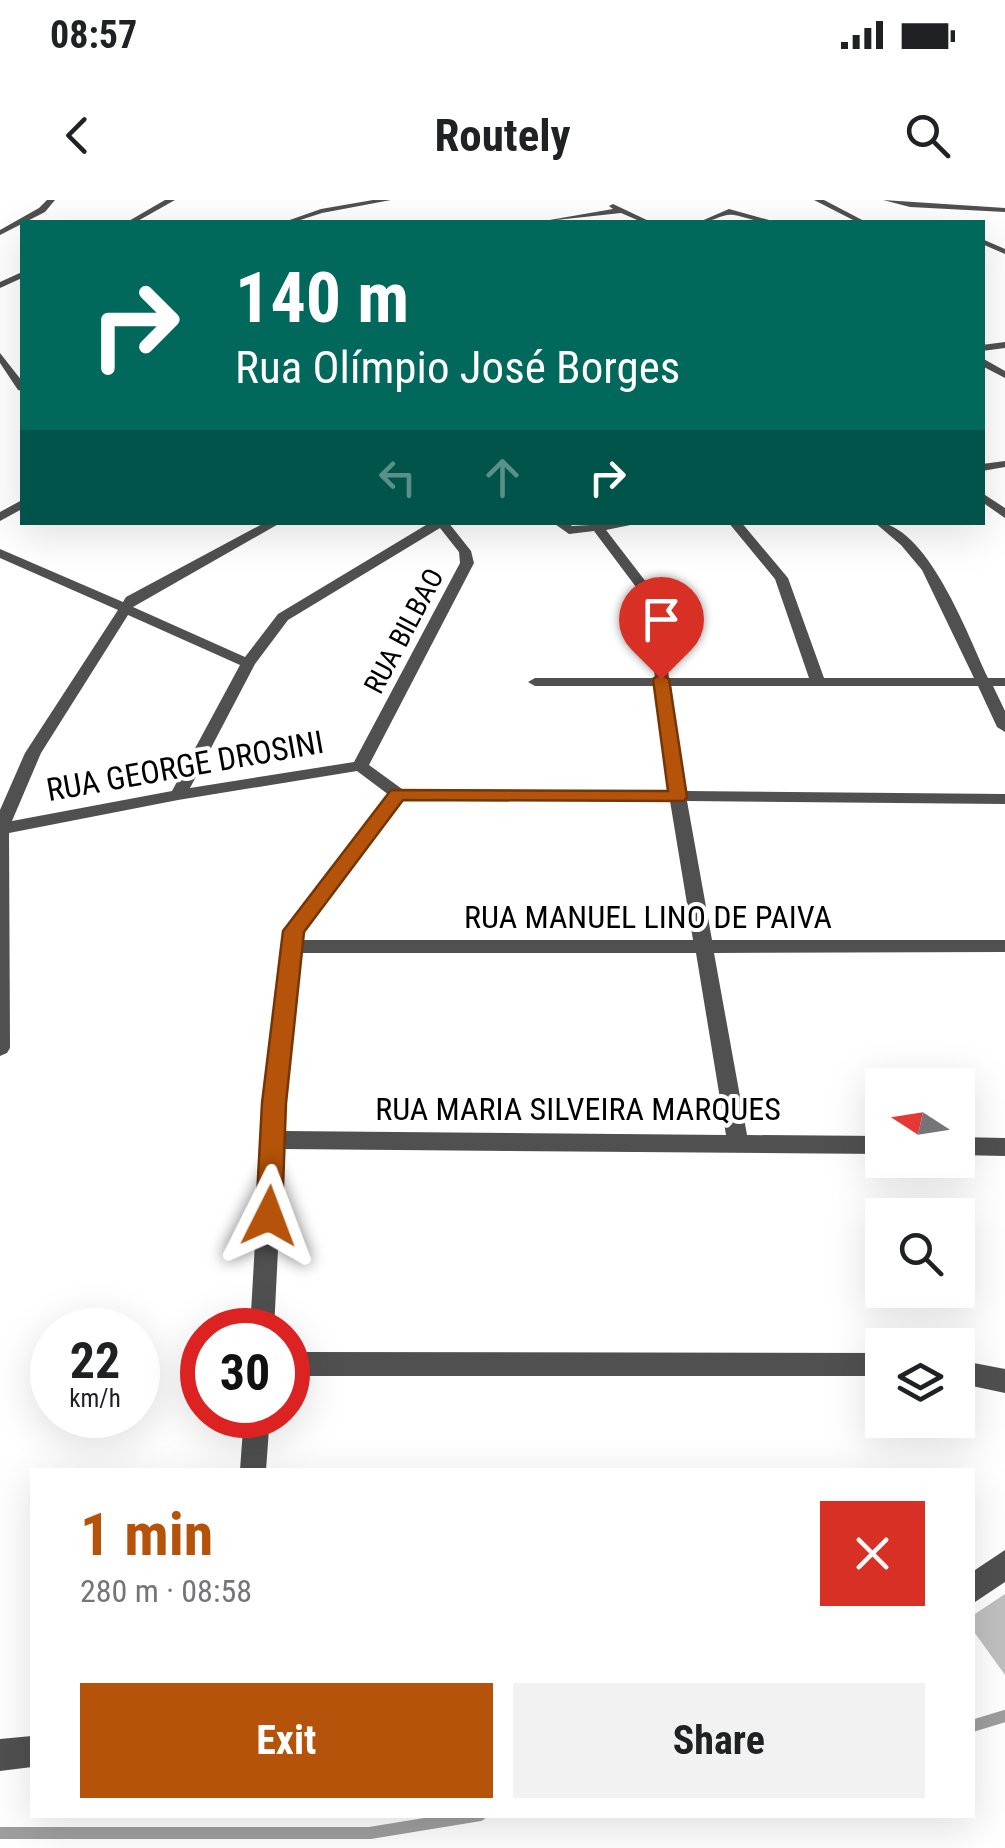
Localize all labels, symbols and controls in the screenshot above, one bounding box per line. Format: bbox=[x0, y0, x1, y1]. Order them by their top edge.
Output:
text: 08:57 bbox=[50, 13, 137, 57]
icon: back bbox=[50, 108, 105, 163]
icon: search bbox=[900, 108, 955, 163]
text: Routely bbox=[434, 109, 571, 162]
text: 140 m bbox=[235, 257, 409, 339]
icon: right bbox=[70, 260, 200, 390]
text: Rua Olímpio José Borges bbox=[235, 341, 680, 394]
icon: left bbox=[370, 450, 425, 505]
icon: ahead bbox=[475, 450, 530, 505]
icon: right bbox=[580, 450, 635, 505]
street label: RUA BILBAO bbox=[357, 563, 451, 699]
pin bbox=[619, 577, 704, 680]
icon: arrive bbox=[634, 592, 689, 647]
street label: RUA GEORGE DROSINI bbox=[44, 723, 326, 809]
street label: RUA MANUEL LINO DE PAIVA bbox=[464, 898, 832, 936]
north arrow bbox=[865, 1068, 975, 1178]
map controls bbox=[865, 1068, 975, 1438]
street label: RUA MARIA SILVEIRA MARQUES bbox=[375, 1090, 781, 1128]
position arrow bbox=[217, 1164, 321, 1268]
button: search bbox=[865, 1198, 975, 1308]
speed limit sign: 30 bbox=[180, 1308, 310, 1438]
button: layers bbox=[865, 1328, 975, 1438]
text: 22 bbox=[70, 1332, 120, 1390]
text: km/h bbox=[69, 1384, 121, 1413]
text: 1 min bbox=[80, 1499, 213, 1570]
button: close bbox=[820, 1501, 925, 1606]
text: 280 m · 08:58 bbox=[80, 1572, 252, 1610]
button: Exit bbox=[80, 1683, 493, 1798]
button: Share bbox=[513, 1683, 925, 1798]

